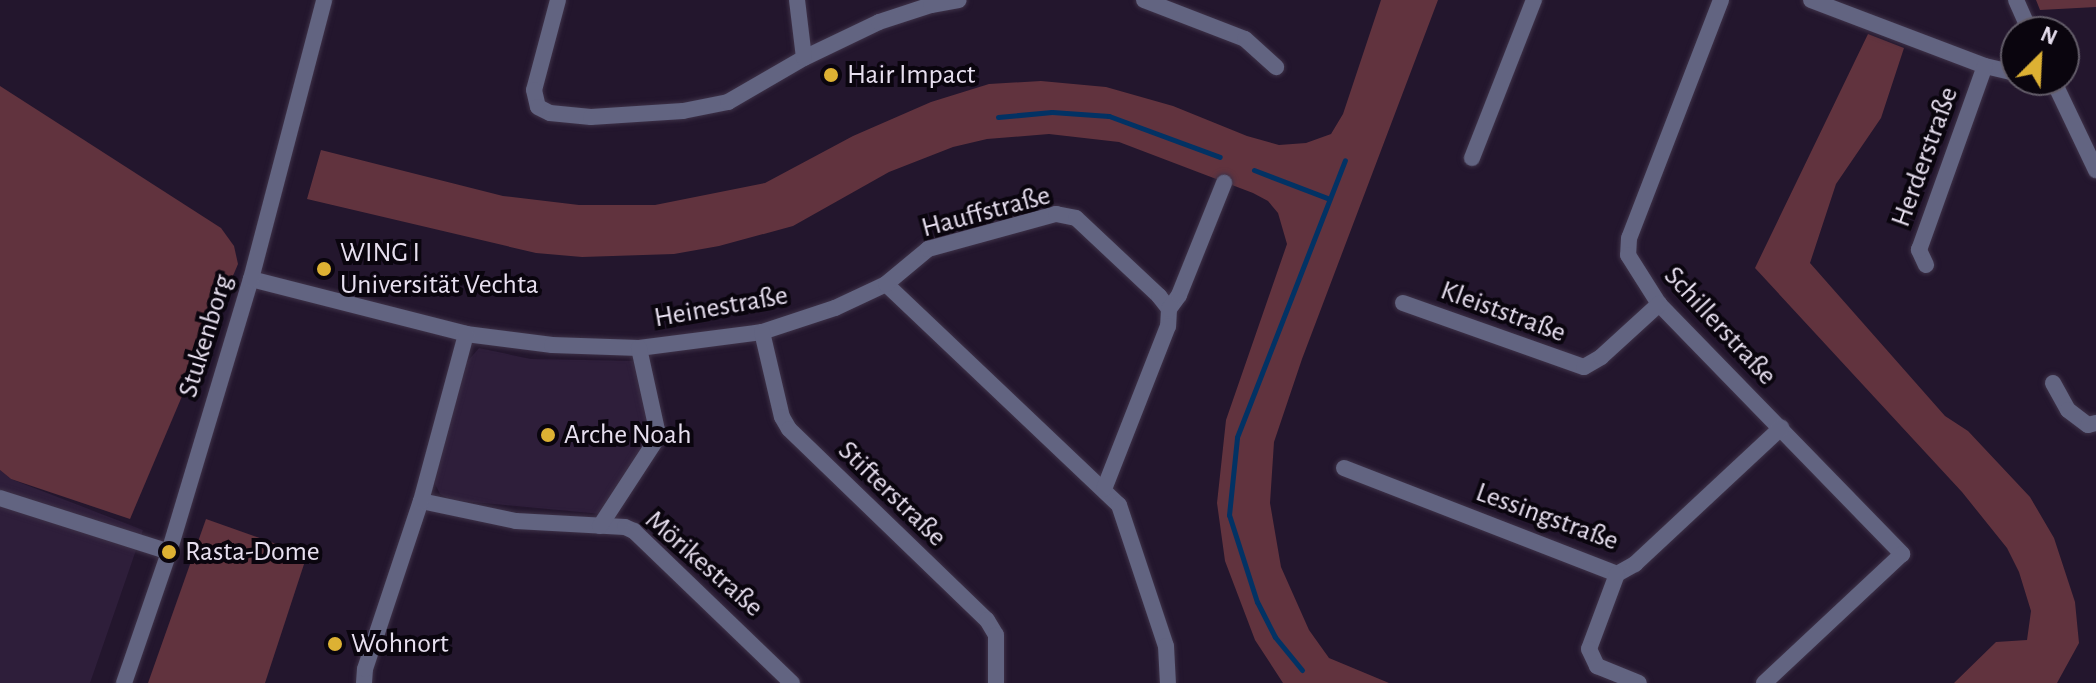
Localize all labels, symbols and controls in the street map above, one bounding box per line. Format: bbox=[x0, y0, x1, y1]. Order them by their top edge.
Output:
north arrow bbox=[2000, 16, 2080, 96]
text: N bbox=[2037, 23, 2060, 49]
place label: Hair Impact bbox=[847, 58, 975, 92]
marker: Hair Impact bbox=[822, 66, 840, 84]
street label: Herderstraße bbox=[1884, 82, 1966, 232]
street label: Hauffstraße bbox=[918, 179, 1054, 245]
place label: WING I Universität Vechta bbox=[340, 236, 539, 302]
marker: WING I Universität Vechta bbox=[315, 260, 333, 278]
street label: Schillerstraße bbox=[1657, 260, 1783, 392]
street label: Stukenborg bbox=[171, 271, 241, 401]
street label: Kleiststraße bbox=[1436, 274, 1570, 350]
street label: Heinestraße bbox=[652, 279, 790, 335]
place label: Arche Noah bbox=[564, 418, 692, 452]
marker: Arche Noah bbox=[539, 426, 557, 444]
street label: Stifterstraße bbox=[831, 434, 953, 554]
street label: Lessingstraße bbox=[1471, 476, 1623, 558]
street label: Mörikestraße bbox=[638, 504, 770, 624]
place label: Rasta-Dome bbox=[185, 535, 320, 569]
marker: Rasta-Dome bbox=[160, 543, 178, 561]
place label: Wohnort bbox=[351, 627, 449, 661]
marker: Wohnort bbox=[326, 635, 344, 653]

